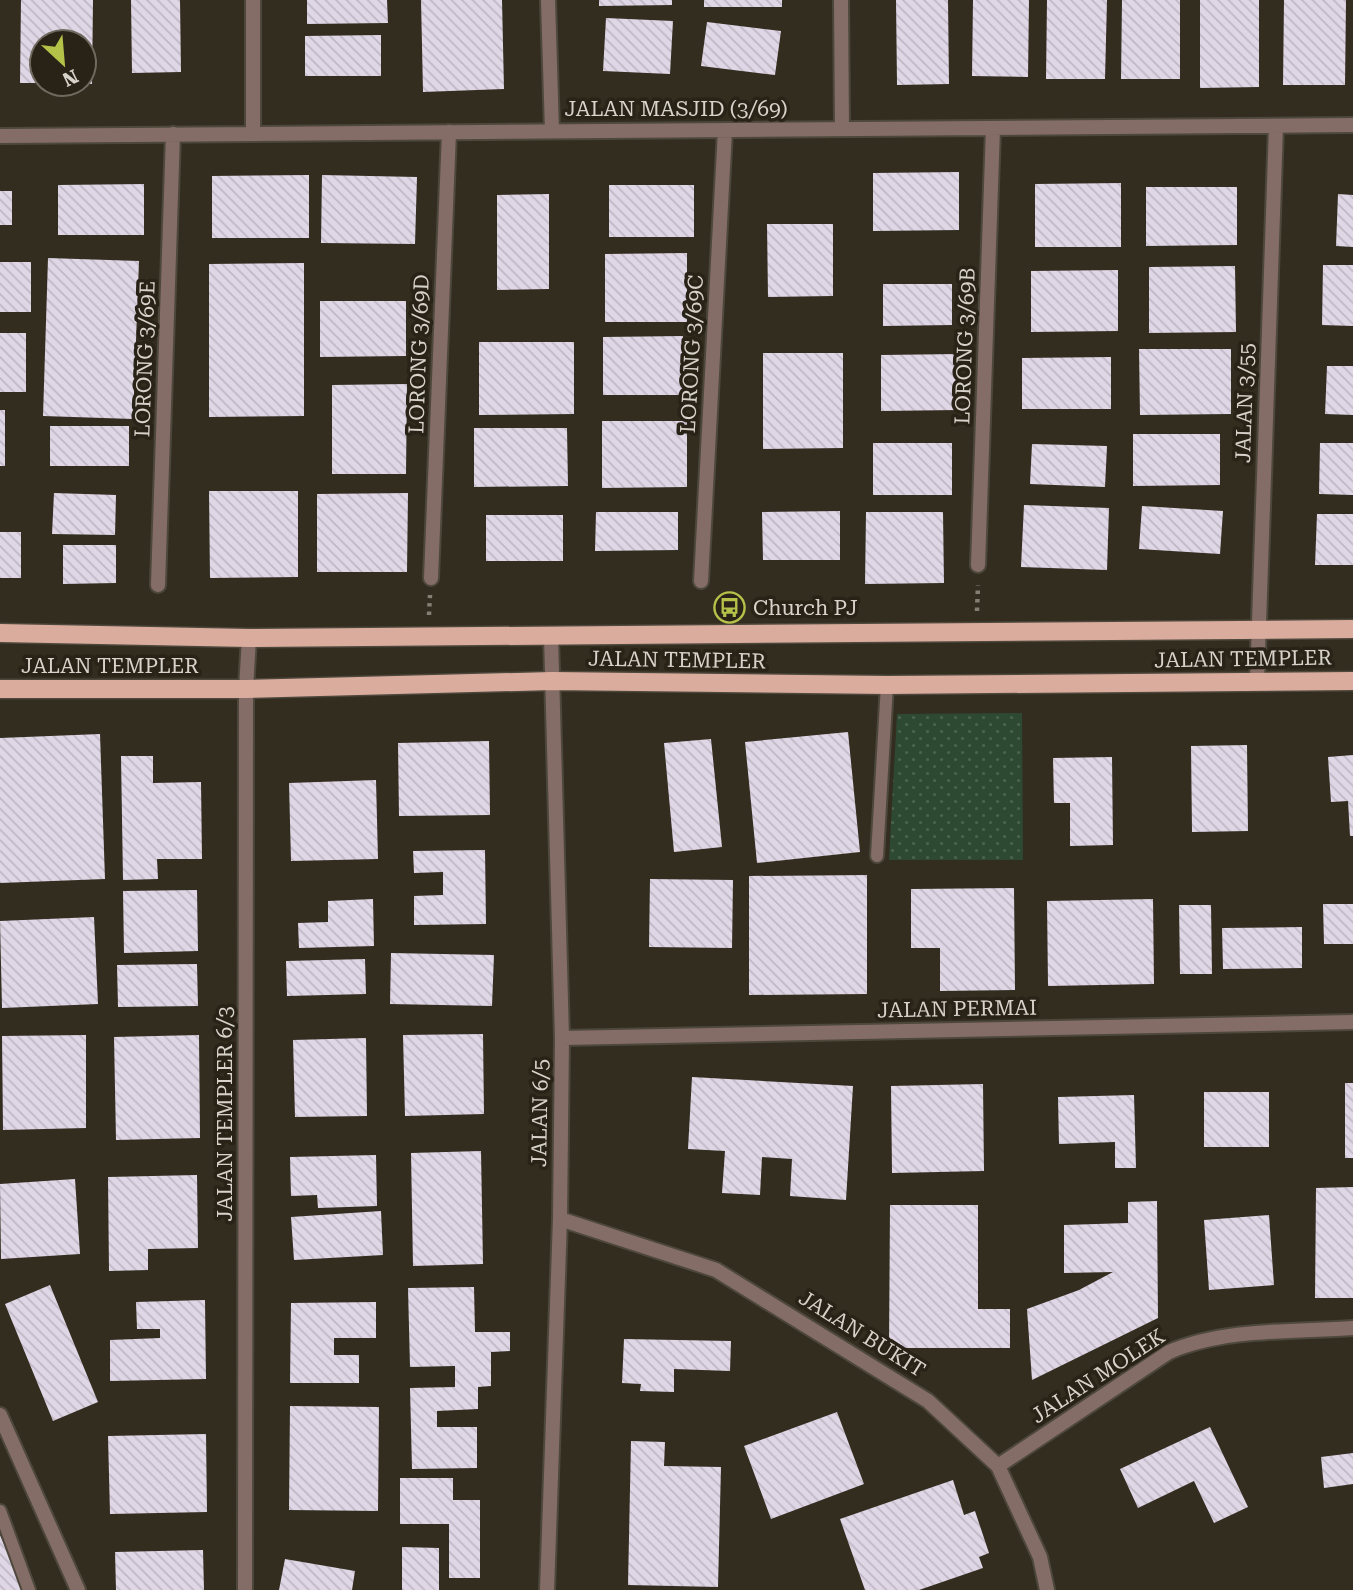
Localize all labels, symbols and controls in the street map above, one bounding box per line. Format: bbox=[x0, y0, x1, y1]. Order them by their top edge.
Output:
north arrow bbox=[28, 28, 98, 98]
text: N bbox=[58, 64, 82, 92]
street label: JALAN MASJID (3/69) bbox=[564, 97, 788, 121]
street label: LORONG 3/69B bbox=[950, 267, 980, 425]
street label: LORONG 3/69D bbox=[404, 274, 434, 434]
street label: LORONG 3/69C bbox=[676, 274, 708, 434]
street label: LORONG 3/69E bbox=[130, 280, 160, 438]
street label: JALAN 3/55 bbox=[1231, 343, 1259, 463]
bus stop icon: Church PJ bbox=[713, 591, 747, 625]
place label: Church PJ bbox=[753, 596, 858, 620]
street label: JALAN TEMPLER bbox=[1154, 645, 1333, 673]
street label: JALAN TEMPLER bbox=[588, 646, 767, 674]
street label: JALAN TEMPLER bbox=[21, 654, 199, 678]
street label: JALAN PERMAI bbox=[877, 996, 1037, 1022]
street label: JALAN TEMPLER 6/3 bbox=[213, 1006, 237, 1222]
street label: JALAN 6/5 bbox=[527, 1059, 553, 1167]
street label: JALAN BUKIT bbox=[795, 1286, 929, 1382]
street label: JALAN MOLEK bbox=[1027, 1324, 1169, 1428]

